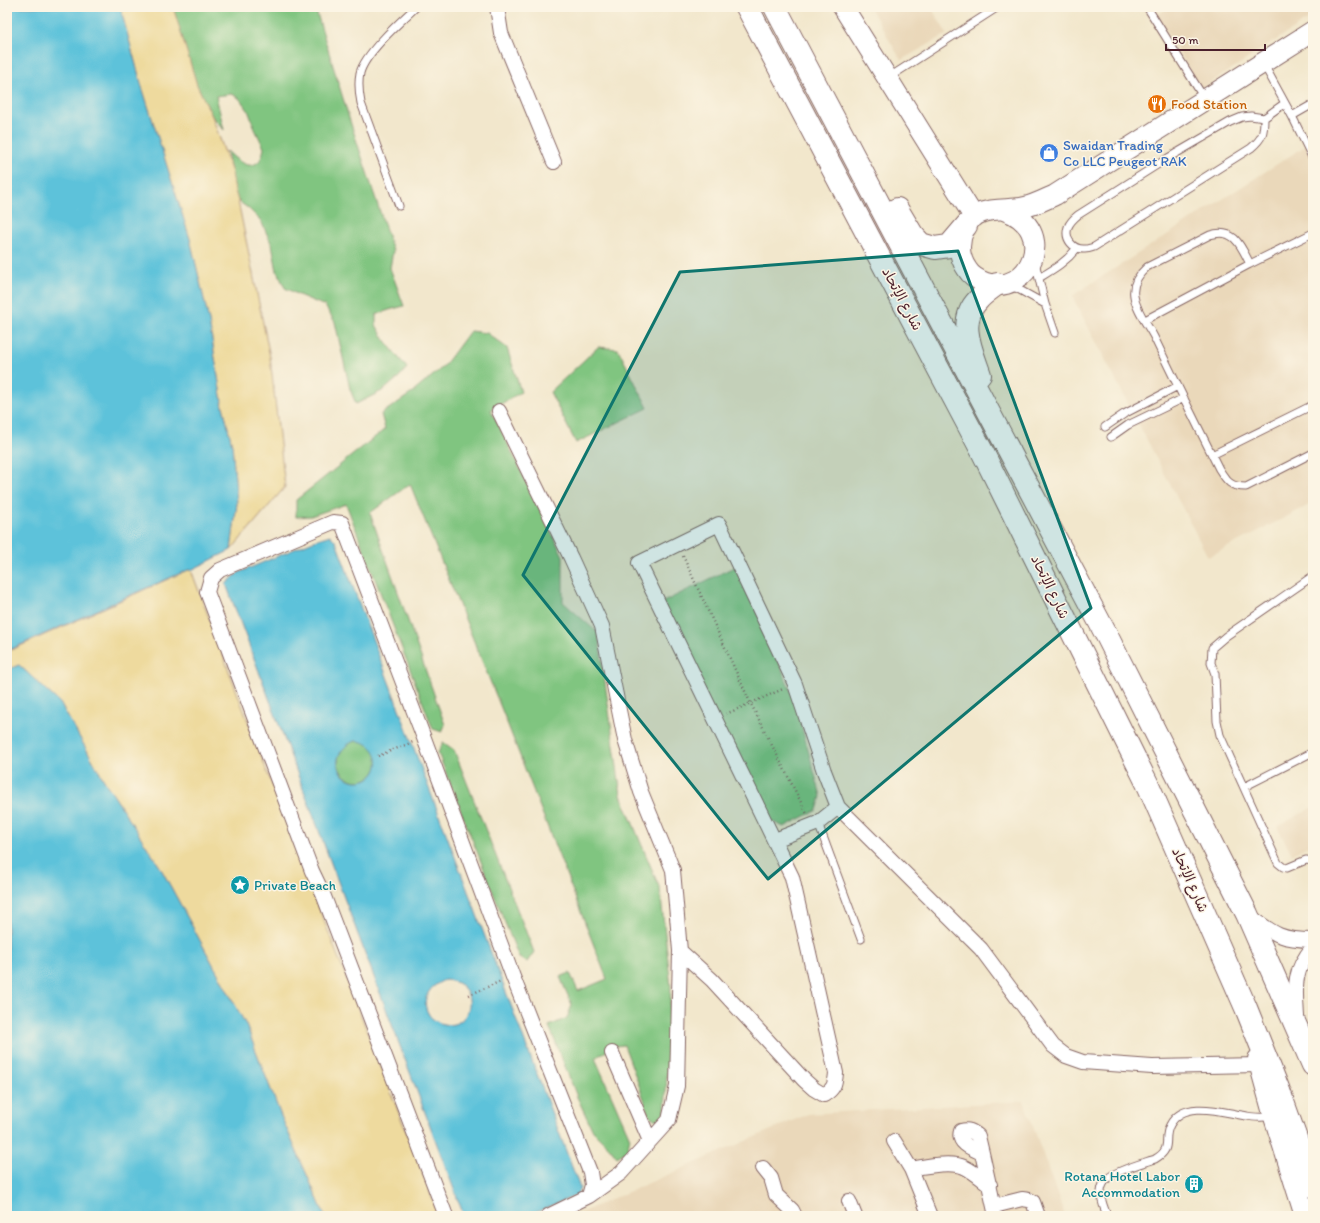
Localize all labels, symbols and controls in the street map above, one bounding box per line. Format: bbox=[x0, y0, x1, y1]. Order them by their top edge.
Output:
scale bar bbox=[1166, 26, 1265, 52]
text: 50 m bbox=[1172, 33, 1198, 47]
restaurant icon: Food Station bbox=[1146, 93, 1168, 115]
place label: Food Station bbox=[1171, 96, 1247, 113]
place label: Swaidan Trading Co LLC Peugeot RAK bbox=[1063, 137, 1187, 170]
shop icon: Swaidan Trading Co LLC Peugeot RAK bbox=[1038, 142, 1060, 164]
street label: شارع الإتحاد bbox=[877, 265, 926, 334]
street label: شارع الإتحاد bbox=[1026, 552, 1073, 622]
street label: شارع الإتحاد bbox=[1167, 845, 1212, 915]
place icon: Private Beach bbox=[229, 874, 251, 896]
place label: Private Beach bbox=[254, 877, 336, 894]
place label: Rotana Hotel Labor Accommodation bbox=[1064, 1168, 1180, 1201]
building icon: Rotana Hotel Labor Accommodation bbox=[1183, 1173, 1205, 1195]

